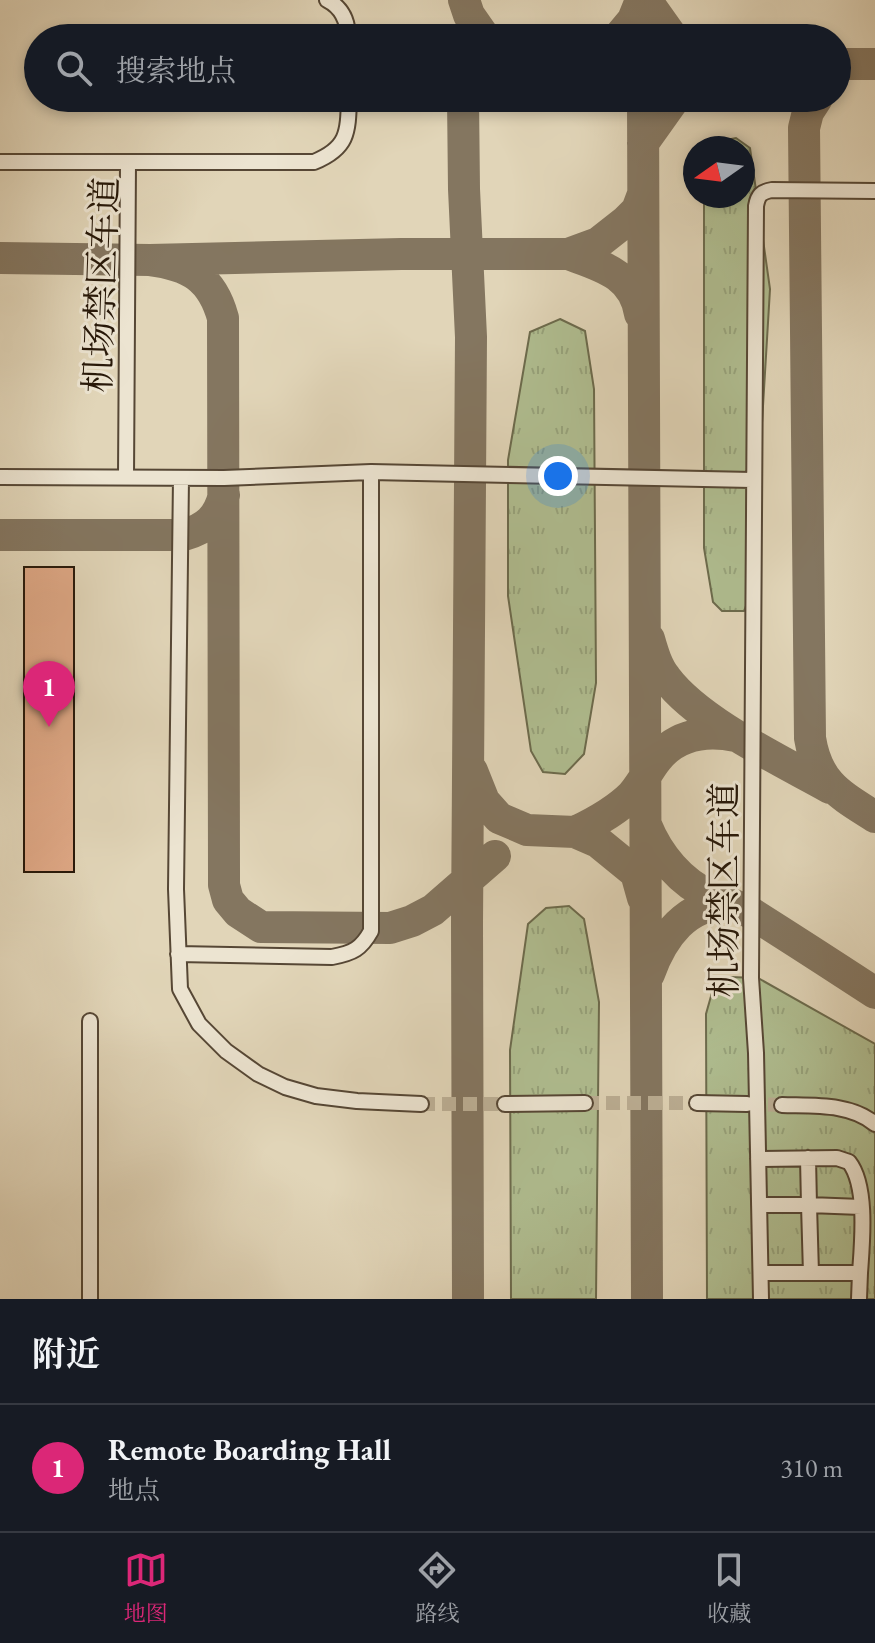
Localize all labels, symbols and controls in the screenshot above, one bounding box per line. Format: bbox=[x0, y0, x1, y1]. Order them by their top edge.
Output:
search box bbox=[24, 24, 851, 112]
icon: search bbox=[52, 46, 96, 90]
text: 搜索地点 bbox=[116, 51, 236, 90]
north arrow bbox=[683, 136, 755, 208]
street label: 机场禁区车道 bbox=[74, 176, 128, 394]
your location bbox=[538, 456, 578, 496]
pin: 1 bbox=[23, 661, 75, 727]
street label: 机场禁区车道 bbox=[700, 782, 747, 998]
text: 附近 bbox=[32, 1332, 100, 1376]
text: Remote Boarding Hall bbox=[108, 1430, 391, 1469]
text: 1 bbox=[51, 1451, 65, 1485]
text: 310 m bbox=[780, 1451, 843, 1485]
text: 地点 bbox=[108, 1473, 160, 1507]
tab: 地图 bbox=[124, 1548, 168, 1628]
tab: 路线 bbox=[415, 1548, 459, 1628]
tab: 收藏 bbox=[707, 1548, 751, 1628]

